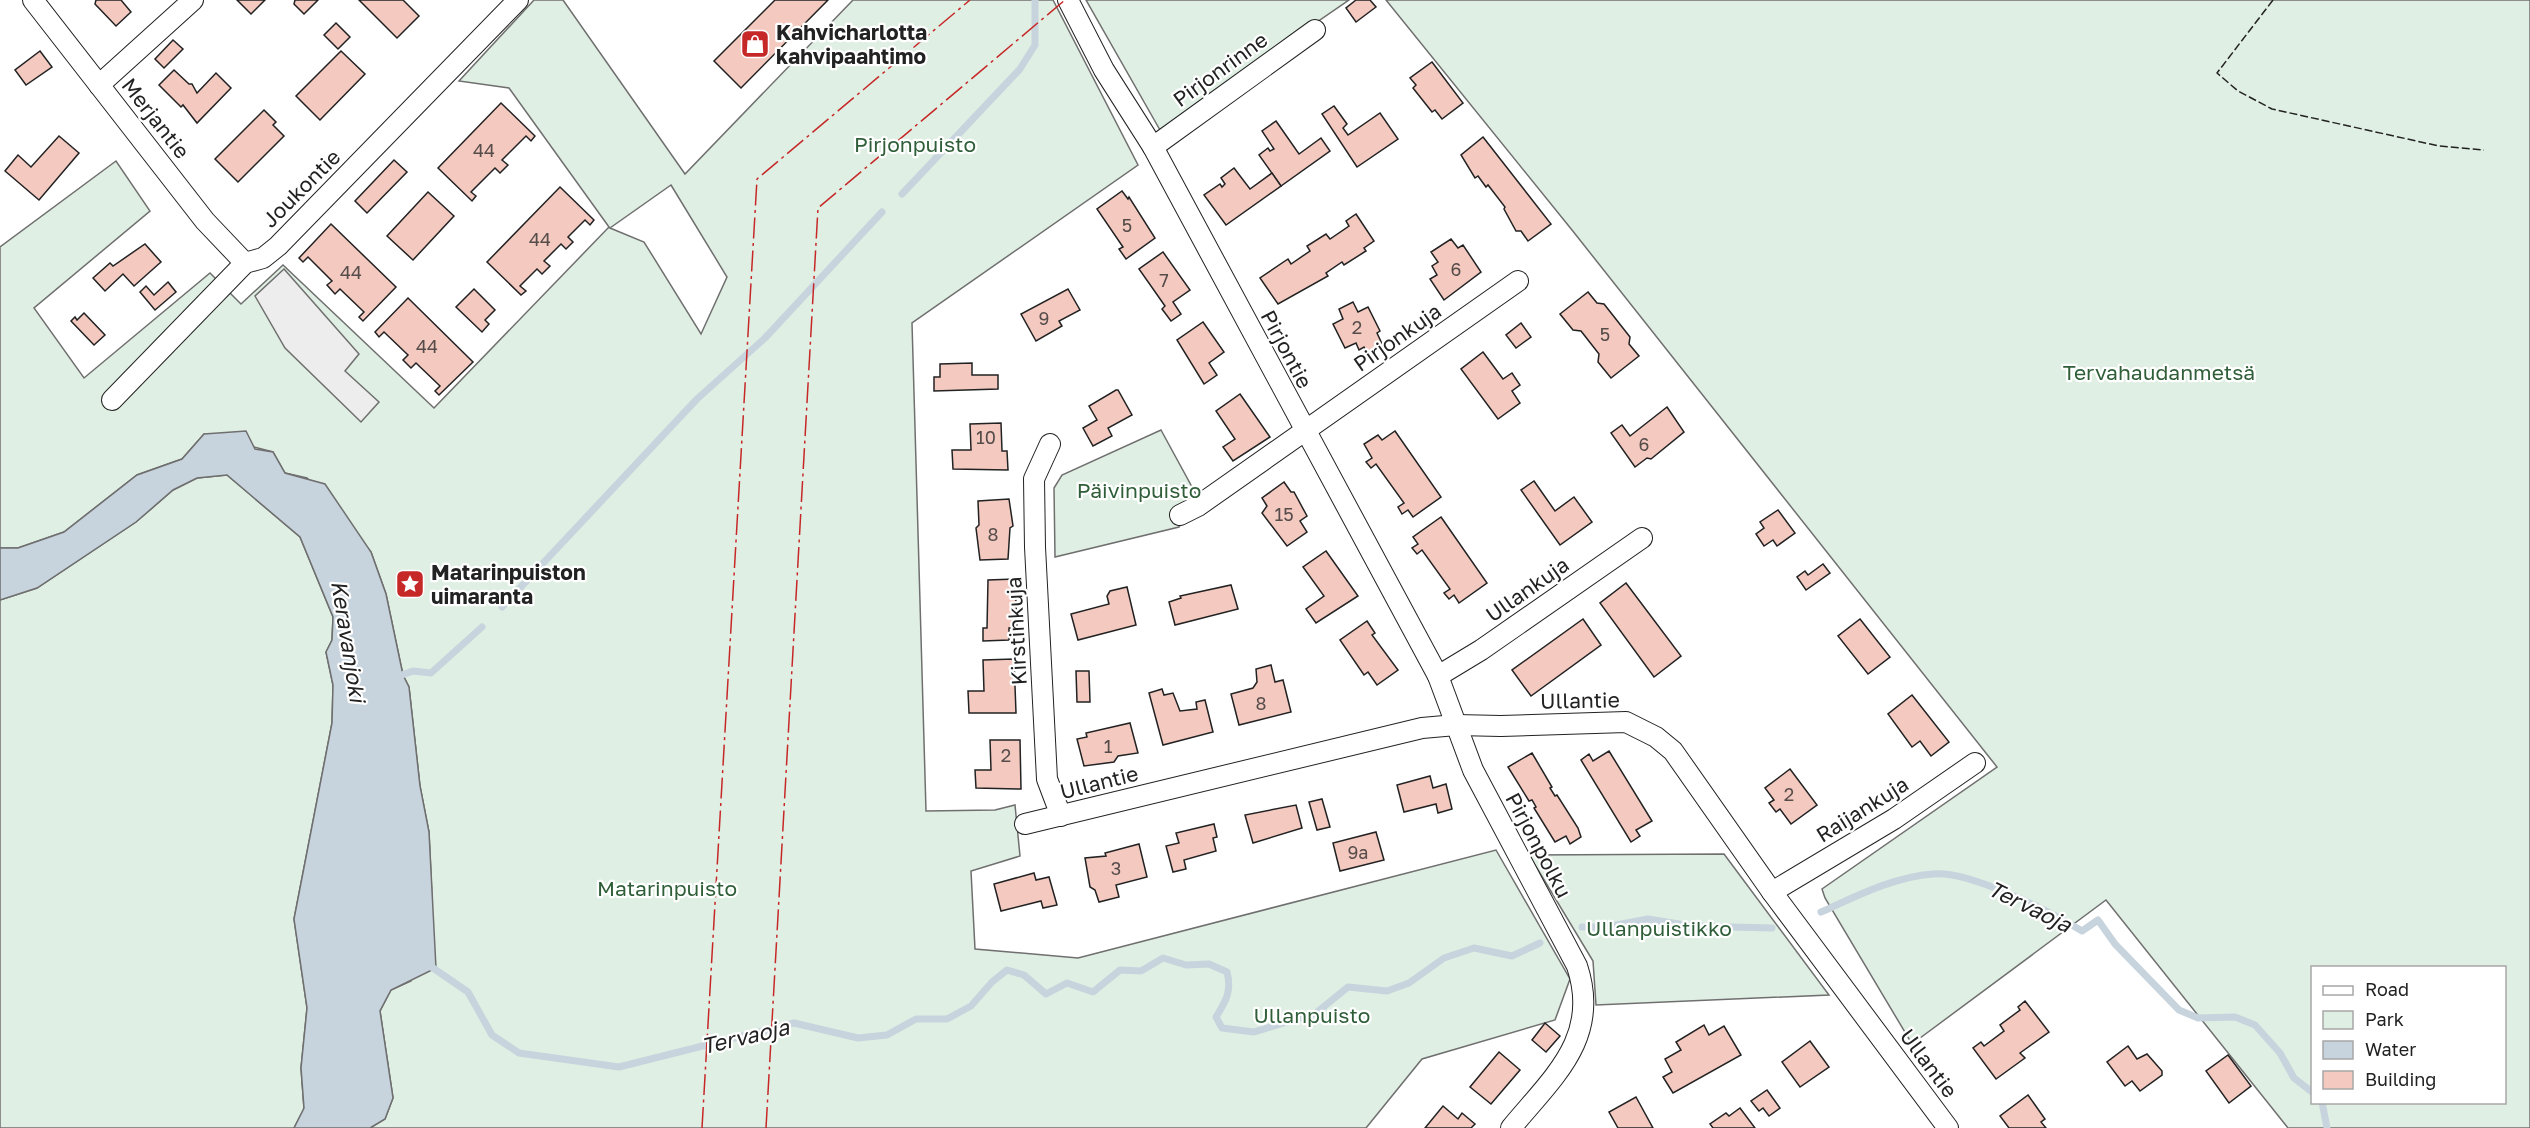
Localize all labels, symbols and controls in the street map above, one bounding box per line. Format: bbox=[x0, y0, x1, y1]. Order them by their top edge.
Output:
place label: Kahvicharlotta kahvipaahtimo bbox=[776, 19, 927, 69]
street label: Pirjonrinne bbox=[1168, 26, 1272, 112]
shop icon: Kahvicharlotta kahvipaahtimo bbox=[739, 28, 771, 60]
street label: Merjantie bbox=[117, 73, 195, 163]
park label: Pirjonpuisto bbox=[854, 131, 976, 157]
house number: 44 bbox=[473, 139, 495, 161]
street label: Joukontie bbox=[256, 143, 346, 233]
house number: 5 bbox=[1122, 214, 1132, 236]
house number: 44 bbox=[529, 228, 551, 250]
house number: 6 bbox=[1451, 258, 1461, 280]
house number: 44 bbox=[340, 261, 362, 283]
house number: 7 bbox=[1159, 269, 1169, 291]
street label: Pirjonkuja bbox=[1348, 297, 1446, 377]
street label: Pirjontie bbox=[1256, 305, 1318, 393]
house number: 9 bbox=[1039, 307, 1049, 329]
house number: 2 bbox=[1352, 316, 1362, 338]
house number: 5 bbox=[1600, 323, 1610, 345]
house number: 44 bbox=[416, 335, 438, 357]
park label: Tervahaudanmetsä bbox=[2063, 359, 2255, 385]
house number: 10 bbox=[976, 426, 996, 448]
house number: 6 bbox=[1639, 433, 1649, 455]
park label: Päivinpuisto bbox=[1077, 477, 1201, 503]
house number: 15 bbox=[1274, 503, 1294, 525]
house number: 8 bbox=[988, 523, 998, 545]
street label: Ullankuja bbox=[1480, 551, 1574, 627]
place label: Matarinpuiston uimaranta bbox=[431, 559, 586, 609]
place icon: Matarinpuiston uimaranta bbox=[394, 568, 426, 600]
street label: Kirstinkuja bbox=[1000, 576, 1032, 686]
water label: Keravanjoki bbox=[326, 578, 372, 707]
street label: Ullantie bbox=[1540, 686, 1620, 714]
house number: 8 bbox=[1256, 692, 1266, 714]
house number: 1 bbox=[1104, 735, 1113, 757]
house number: 2 bbox=[1001, 744, 1011, 766]
street label: Ullantie bbox=[1057, 760, 1141, 804]
street label: Raijankuja bbox=[1811, 770, 1913, 848]
house number: 2 bbox=[1784, 783, 1794, 805]
street label: Pirjonpolku bbox=[1500, 788, 1578, 902]
house number: 9a bbox=[1347, 841, 1369, 863]
house number: 3 bbox=[1111, 857, 1121, 879]
water label: Tervaoja bbox=[1984, 874, 2077, 938]
park label: Matarinpuisto bbox=[597, 875, 737, 901]
park label: Ullanpuistikko bbox=[1586, 915, 1732, 941]
legend bbox=[2311, 966, 2506, 1104]
text: Road bbox=[2365, 978, 2409, 1000]
park label: Ullanpuisto bbox=[1254, 1002, 1370, 1028]
text: Park bbox=[2365, 1008, 2404, 1030]
water label: Tervaoja bbox=[698, 1012, 793, 1059]
street label: Ullantie bbox=[1895, 1023, 1963, 1103]
text: Water bbox=[2365, 1038, 2416, 1060]
text: Building bbox=[2365, 1068, 2436, 1090]

